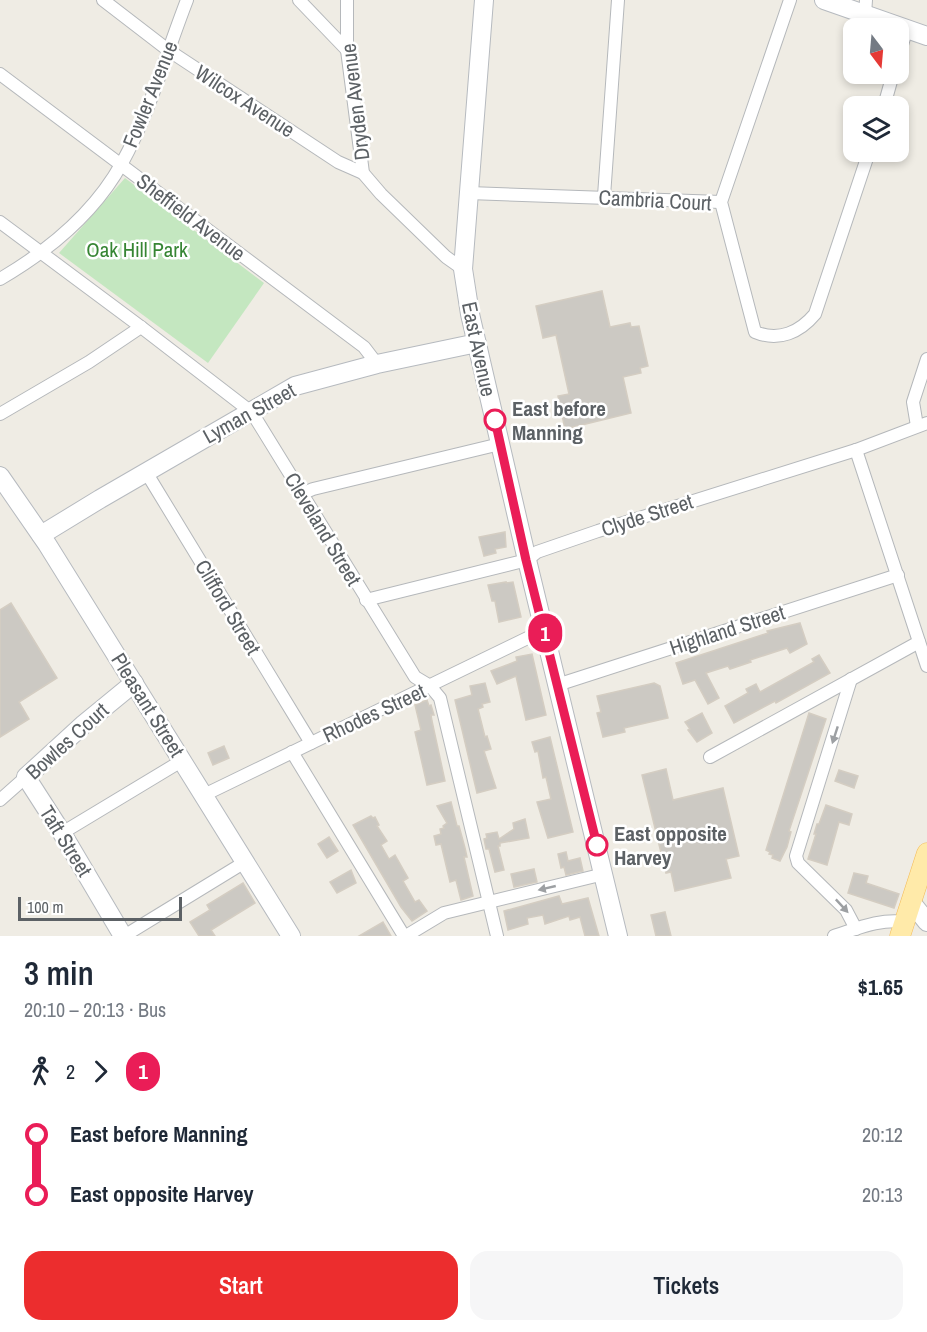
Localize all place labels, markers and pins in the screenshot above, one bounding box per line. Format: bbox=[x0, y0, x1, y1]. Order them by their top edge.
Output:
place label: East before Manning bbox=[512, 394, 606, 447]
marker: East before Manning bbox=[484, 409, 506, 431]
place label: East opposite Harvey bbox=[614, 819, 727, 872]
marker: East opposite Harvey bbox=[586, 834, 608, 856]

